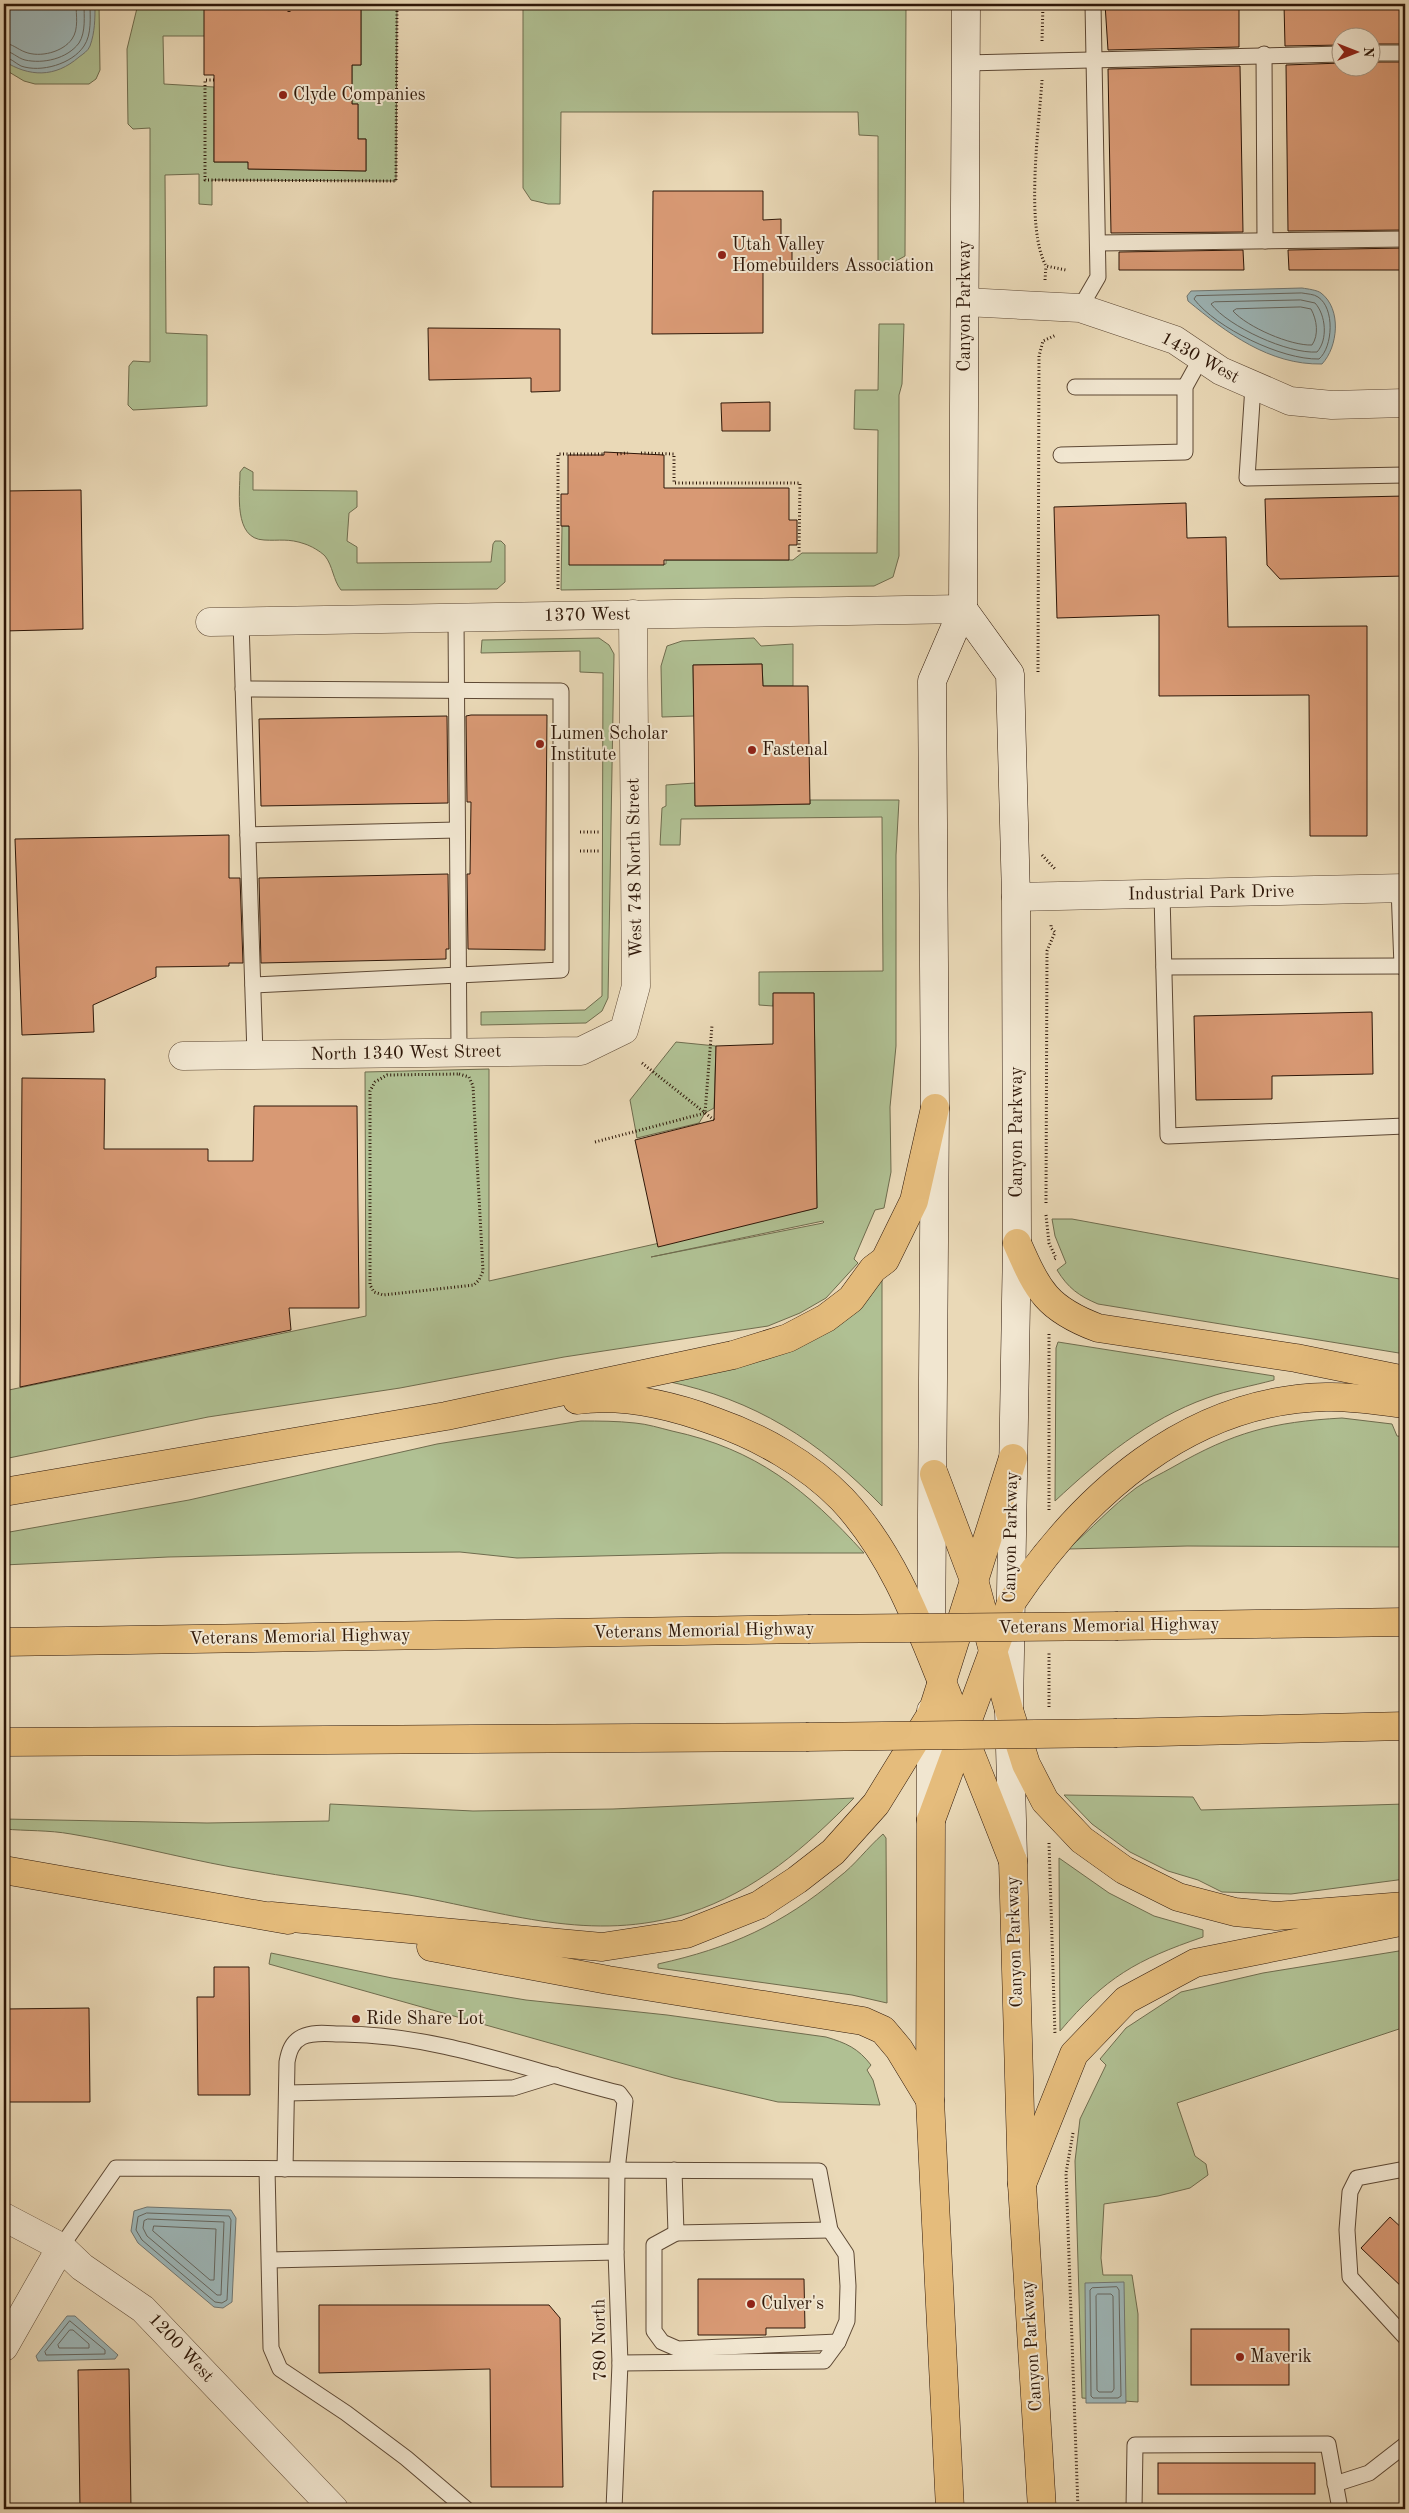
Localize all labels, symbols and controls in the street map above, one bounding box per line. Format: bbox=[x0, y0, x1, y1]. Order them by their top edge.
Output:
north arrow bbox=[1332, 28, 1382, 78]
text: N bbox=[1361, 47, 1375, 58]
place label: Clyde Companies bbox=[293, 86, 426, 104]
marker: Clyde Companies bbox=[277, 89, 289, 101]
place label: Utah Valley Homebuilders Association bbox=[732, 236, 934, 275]
street label: Canyon Parkway bbox=[956, 240, 974, 372]
marker: Utah Valley Homebuilders Association bbox=[716, 249, 728, 261]
street label: 1430 West bbox=[1158, 329, 1242, 387]
street label: 1370 West bbox=[544, 605, 630, 625]
place label: Lumen Scholar Institute bbox=[550, 725, 668, 764]
marker: Lumen Scholar Institute bbox=[534, 738, 546, 750]
place label: Fastenal bbox=[762, 741, 828, 759]
marker: Fastenal bbox=[746, 744, 758, 756]
street label: West 748 North Street bbox=[624, 778, 646, 958]
street label: Industrial Park Drive bbox=[1128, 883, 1294, 903]
street label: North 1340 West Street bbox=[310, 1042, 502, 1064]
street label: Canyon Parkway bbox=[1008, 1066, 1026, 1198]
street label: Canyon Parkway bbox=[1001, 1471, 1021, 1603]
street label: Veterans Memorial Highway bbox=[998, 1615, 1220, 1637]
street label: Veterans Memorial Highway bbox=[593, 1620, 815, 1642]
street label: Veterans Memorial Highway bbox=[189, 1626, 411, 1648]
street label: Canyon Parkway bbox=[1004, 1875, 1026, 2008]
place label: Ride Share Lot bbox=[366, 2010, 484, 2028]
marker: Ride Share Lot bbox=[350, 2013, 362, 2025]
street label: Canyon Parkway bbox=[1018, 2279, 1046, 2412]
place label: Culver's bbox=[761, 2295, 824, 2313]
street label: 780 North bbox=[590, 2298, 610, 2381]
marker: Culver's bbox=[745, 2298, 757, 2310]
street label: 1200 West bbox=[145, 2310, 217, 2386]
place label: Maverik bbox=[1250, 2348, 1312, 2366]
marker: Maverik bbox=[1234, 2351, 1246, 2363]

